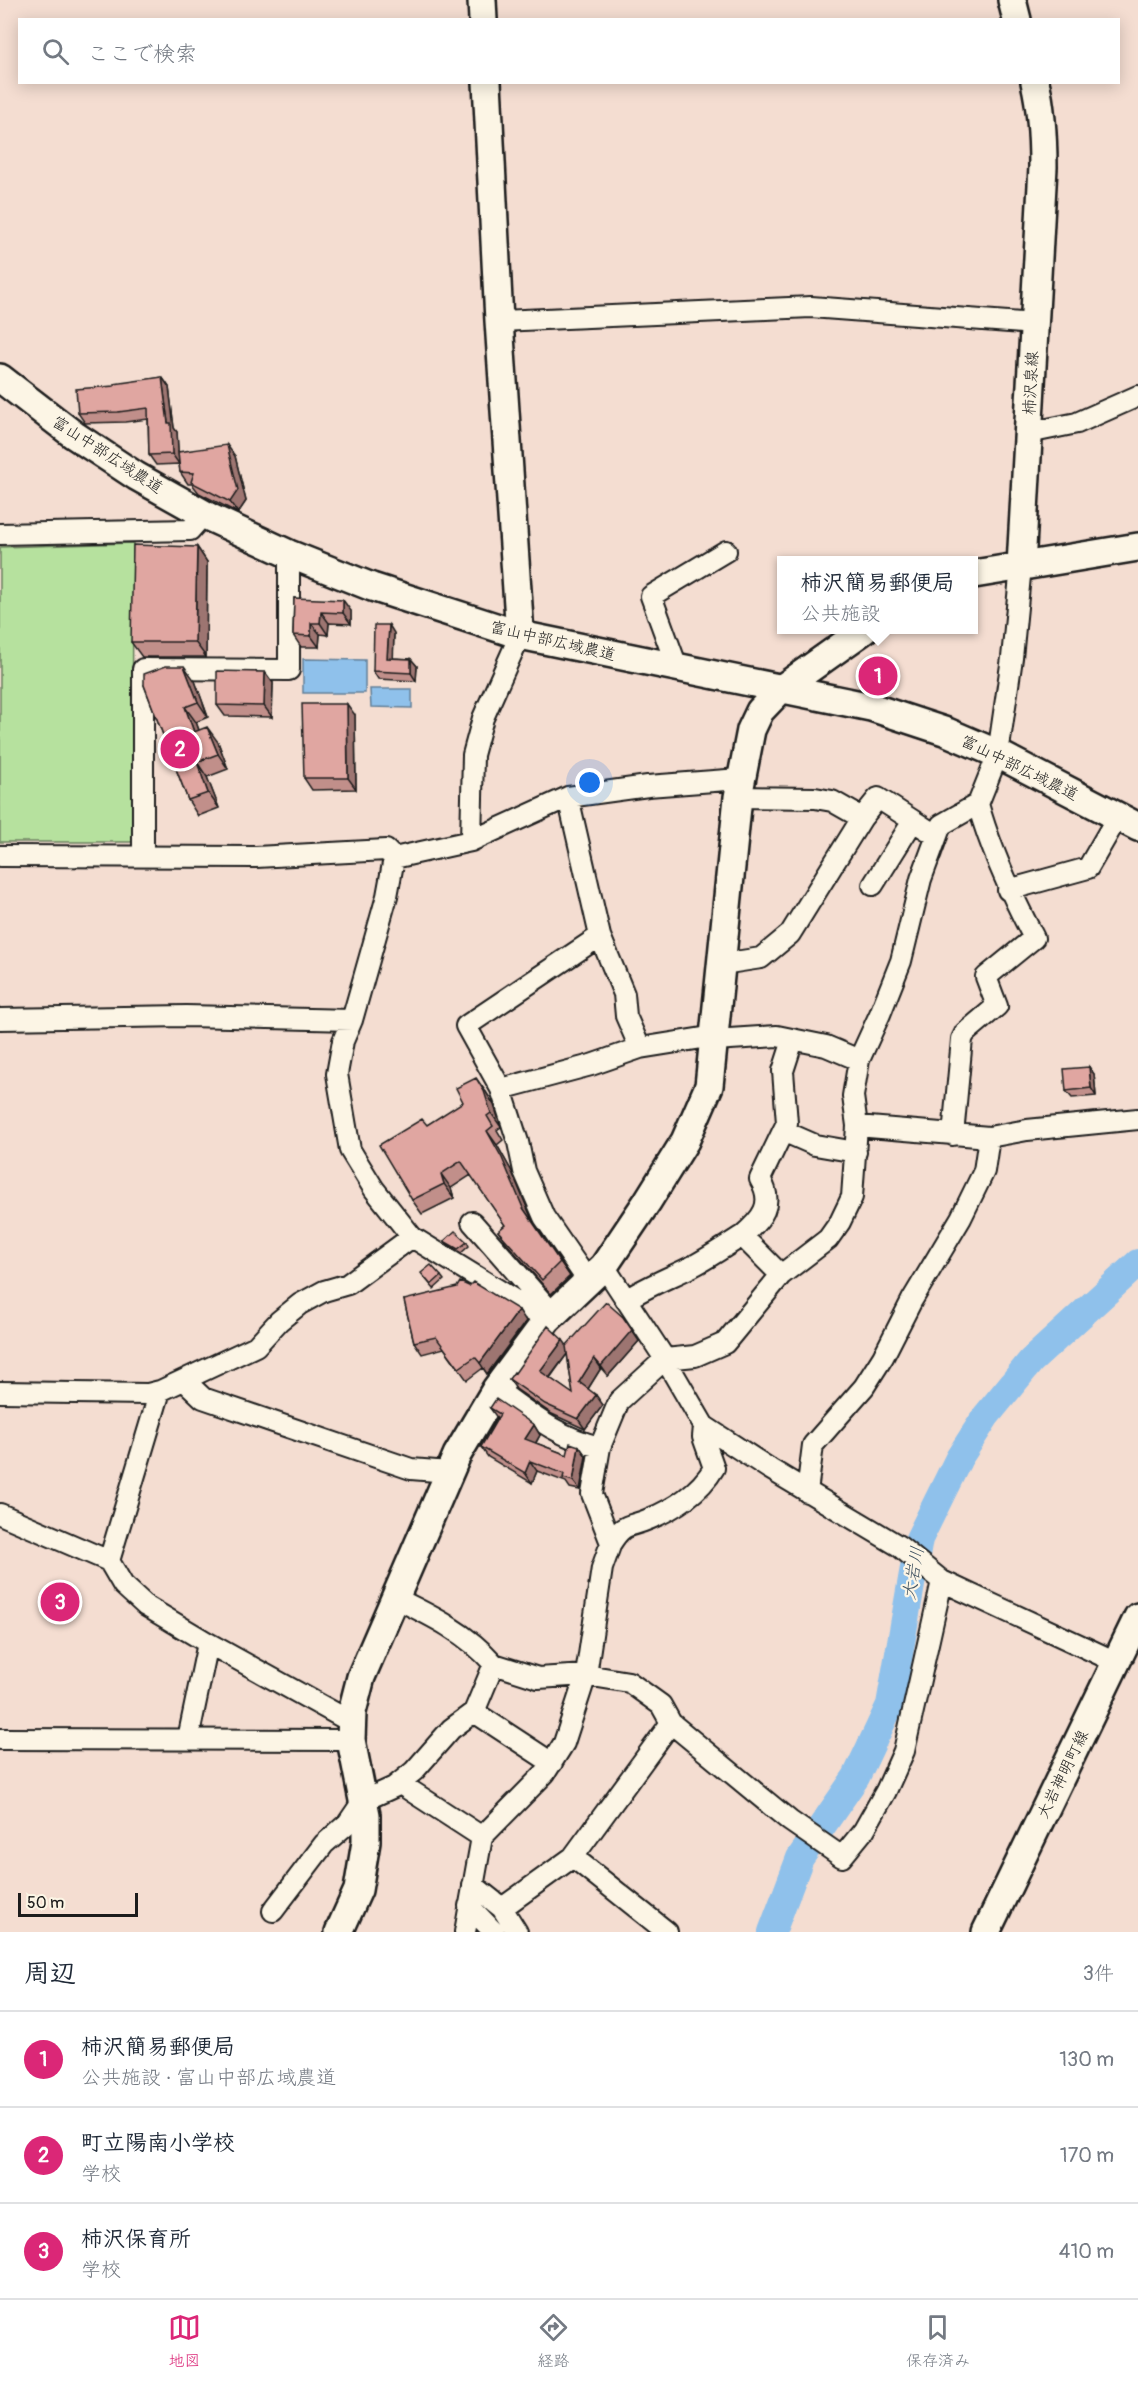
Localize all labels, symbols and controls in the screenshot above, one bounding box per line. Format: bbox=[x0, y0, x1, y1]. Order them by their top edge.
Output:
search box bbox=[18, 18, 1120, 84]
icon: search bbox=[39, 35, 72, 68]
text: ここで検索 bbox=[87, 40, 197, 68]
street label: 柿沢泉線 bbox=[1019, 351, 1043, 416]
street label: 富山中部広域農道 bbox=[48, 412, 167, 498]
popup bbox=[777, 556, 978, 634]
text: 柿沢簡易郵便局 bbox=[800, 569, 955, 597]
text: 公共施設 bbox=[800, 601, 880, 626]
street label: 富山中部広域農道 bbox=[488, 617, 617, 665]
pin: 1 bbox=[858, 654, 898, 698]
pin: 2 bbox=[160, 726, 200, 771]
street label: 富山中部広域農道 bbox=[958, 731, 1081, 805]
your location bbox=[575, 768, 604, 797]
water label: 大岩川 bbox=[897, 1545, 930, 1602]
pin: 3 bbox=[40, 1580, 80, 1624]
street label: 大岩神明町線 bbox=[1033, 1727, 1093, 1822]
scale bar bbox=[18, 1890, 138, 1918]
text: 50 m bbox=[27, 1893, 64, 1913]
text: 周辺 bbox=[24, 1958, 76, 1990]
text: 3件 bbox=[1083, 1961, 1114, 1986]
text: 柿沢簡易郵便局 bbox=[81, 2033, 235, 2061]
text: 1 bbox=[40, 2047, 47, 2072]
text: 130 m bbox=[1059, 2047, 1114, 2072]
text: 公共施設 · 富山中部広域農道 bbox=[81, 2065, 336, 2090]
text: 町立陽南小学校 bbox=[81, 2129, 235, 2157]
text: 2 bbox=[38, 2143, 49, 2168]
text: 170 m bbox=[1060, 2143, 1114, 2168]
text: 学校 bbox=[81, 2161, 121, 2186]
text: 柿沢保育所 bbox=[81, 2225, 191, 2253]
text: 3 bbox=[38, 2239, 49, 2264]
text: 410 m bbox=[1059, 2239, 1114, 2264]
text: 学校 bbox=[81, 2257, 121, 2282]
tab: 地図 bbox=[168, 2311, 201, 2371]
tab: 経路 bbox=[537, 2311, 570, 2371]
tab: 保存済み bbox=[906, 2311, 970, 2371]

